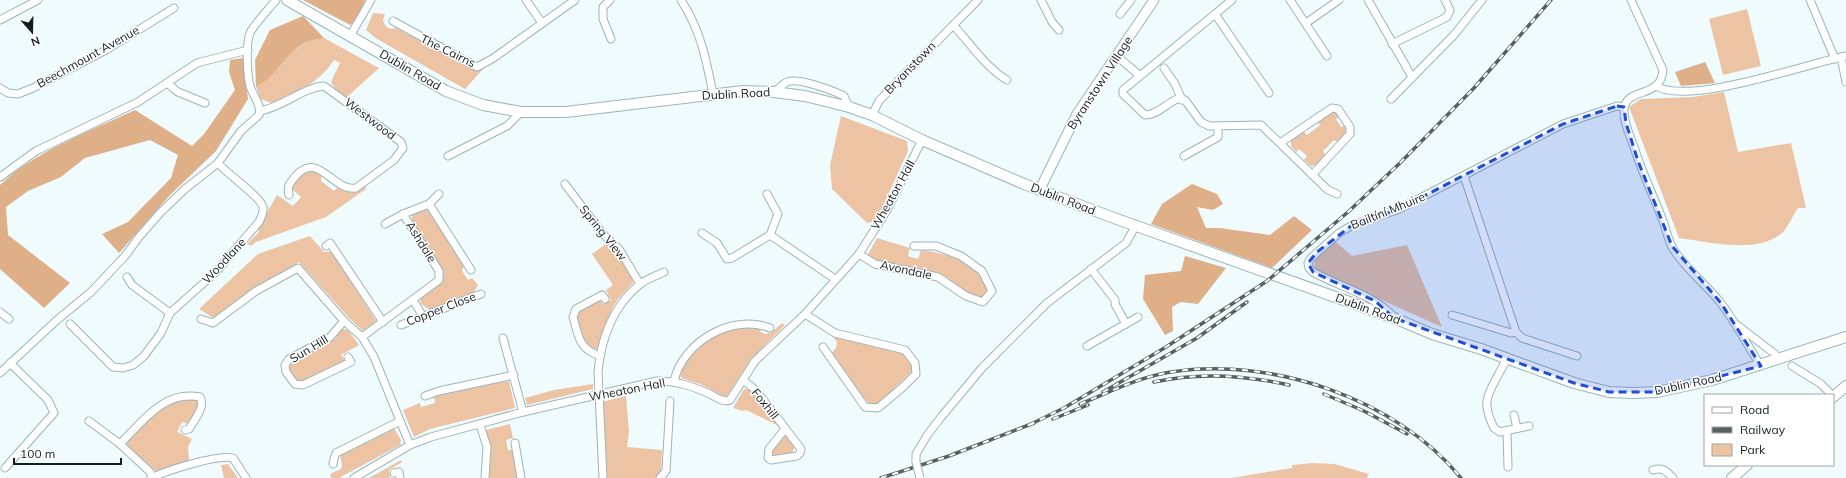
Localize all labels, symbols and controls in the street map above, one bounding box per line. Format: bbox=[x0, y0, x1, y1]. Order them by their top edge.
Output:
north arrow bbox=[12, 12, 52, 52]
street label: Beechmount Avenue bbox=[34, 22, 142, 91]
street label: The Cairns bbox=[418, 31, 478, 70]
text: N bbox=[29, 33, 42, 49]
street label: Byranstown Village bbox=[1064, 33, 1135, 132]
street label: Bryanstown bbox=[881, 38, 939, 97]
street label: Dublin Road bbox=[377, 46, 444, 93]
street label: Dublin Road bbox=[701, 84, 771, 103]
street label: Westwood bbox=[342, 94, 399, 143]
street label: Wheaton Hall bbox=[867, 157, 918, 232]
street label: Dublin Road bbox=[1029, 179, 1098, 218]
street label: Bailtíní Mhuire bbox=[1348, 189, 1427, 232]
street label: Spring View bbox=[576, 202, 631, 264]
street label: Ashdale bbox=[403, 218, 440, 265]
street label: Woodlane bbox=[199, 235, 249, 287]
street label: Avondale bbox=[879, 257, 933, 282]
street label: Copper Close bbox=[404, 288, 478, 329]
street label: Dublin Road bbox=[1333, 290, 1403, 327]
street label: Sun Hill bbox=[287, 331, 331, 366]
street label: Dublin Road bbox=[1653, 369, 1723, 398]
street label: Wheaton Hall bbox=[587, 375, 666, 404]
street label: Foxhill bbox=[748, 385, 782, 422]
legend bbox=[1704, 394, 1834, 466]
text: Road bbox=[1740, 402, 1769, 417]
text: Railway bbox=[1740, 422, 1786, 437]
scale bar bbox=[14, 440, 121, 466]
text: Park bbox=[1740, 442, 1766, 457]
text: 100 m bbox=[20, 446, 55, 461]

